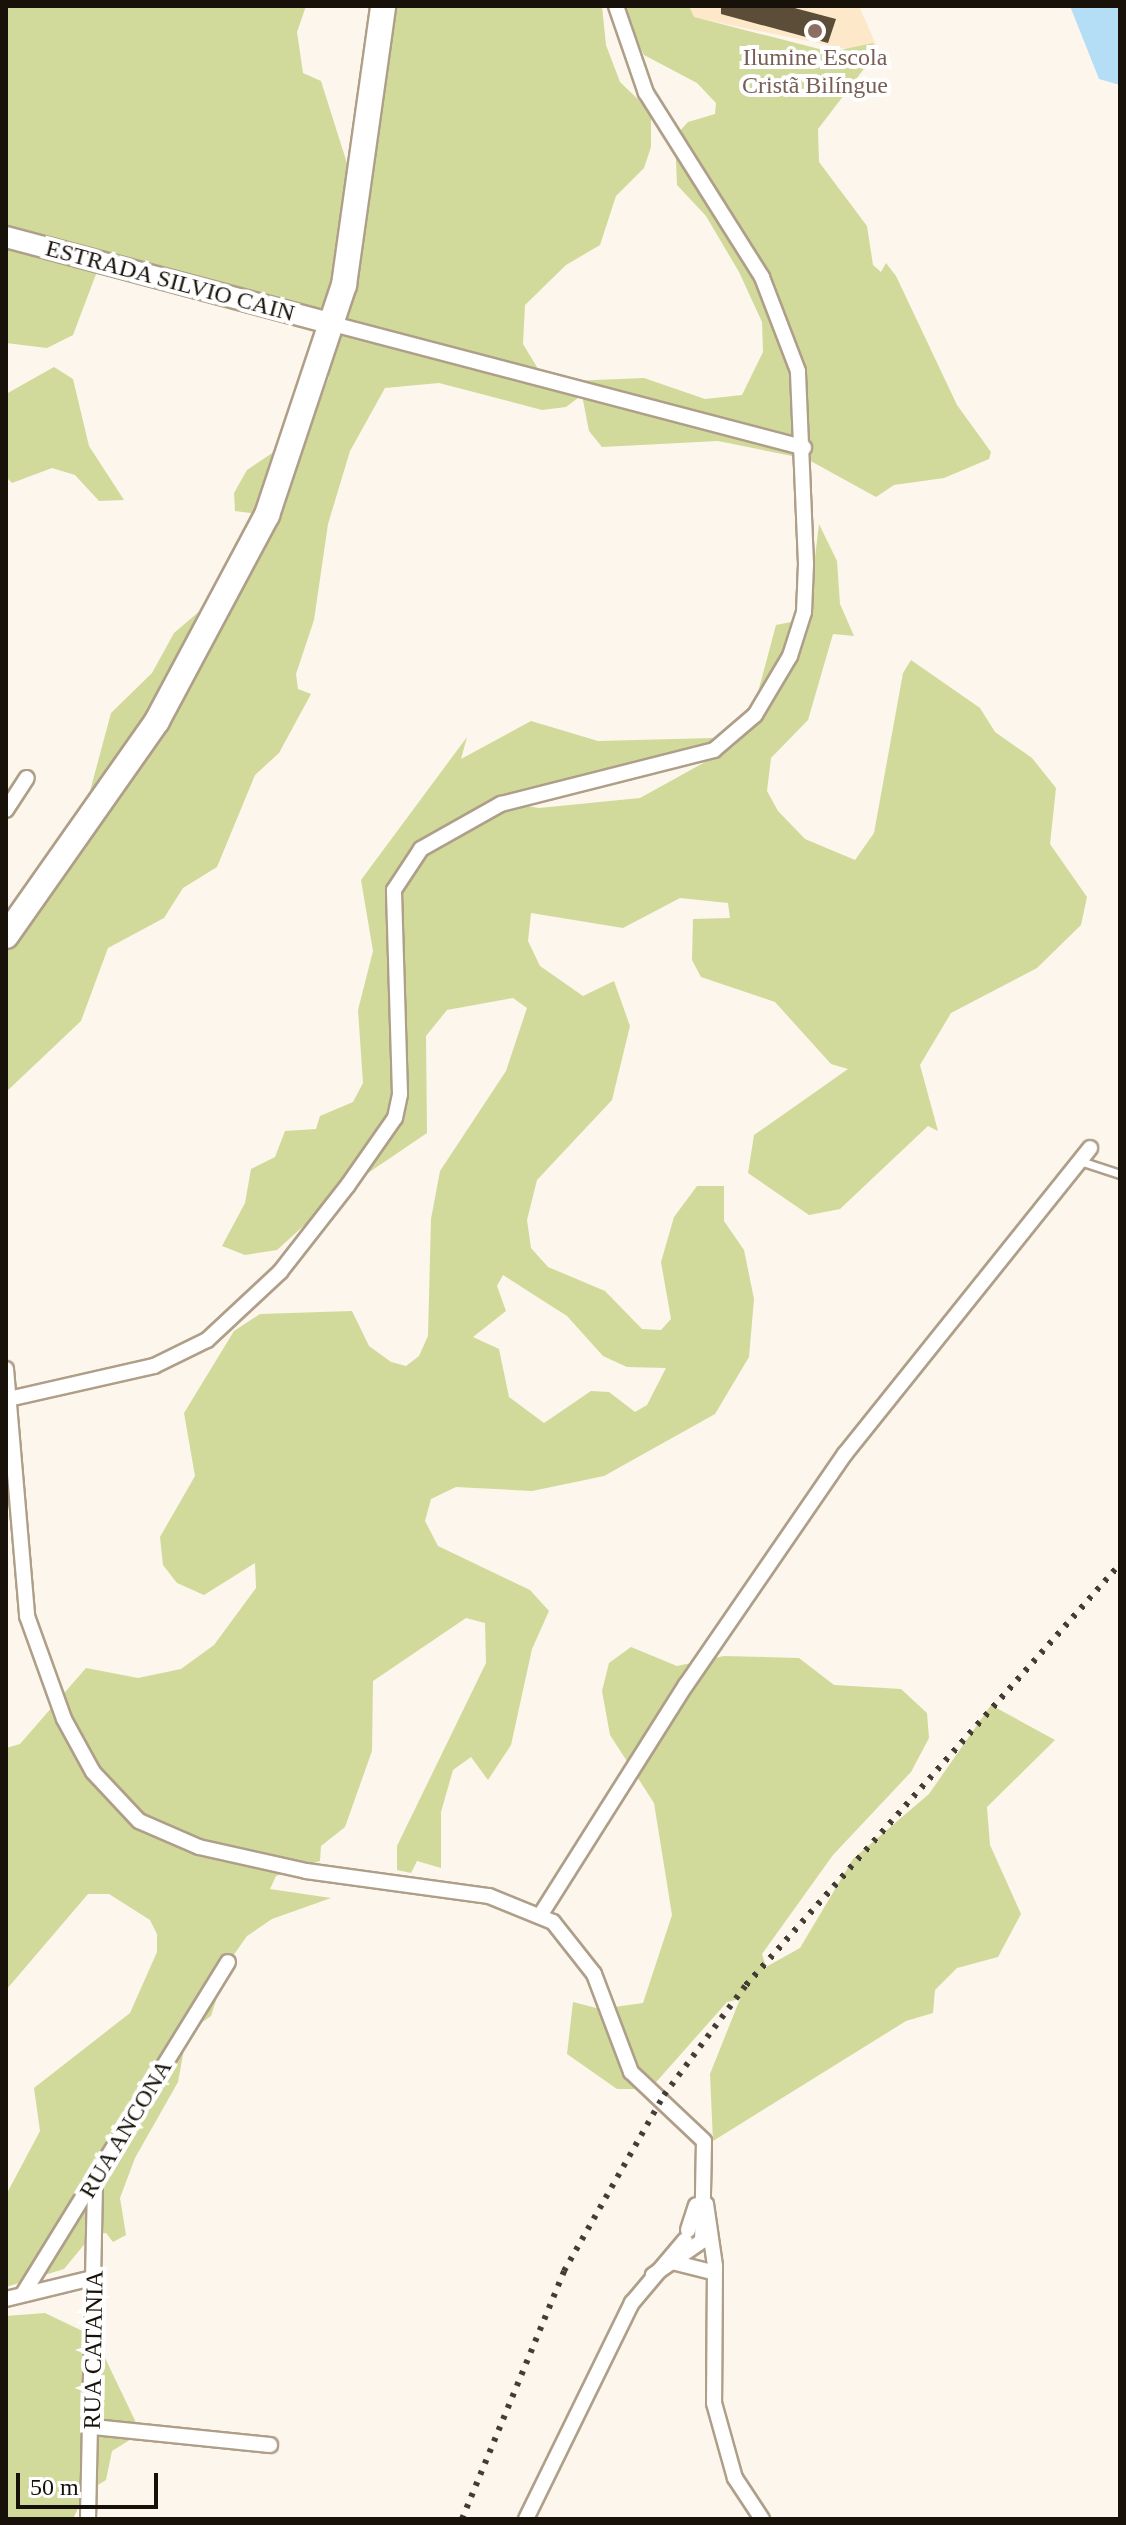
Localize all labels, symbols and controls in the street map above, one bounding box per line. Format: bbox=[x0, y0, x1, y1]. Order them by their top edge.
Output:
marker: Ilumine Escola Cristã Bilíngue bbox=[806, 22, 824, 40]
place label: Ilumine Escola Cristã Bilíngue bbox=[742, 44, 888, 100]
street label: ESTRADA SILVIO CAIN bbox=[42, 234, 298, 328]
street label: RUA ANCONA bbox=[73, 2053, 179, 2205]
street label: RUA CATANIA bbox=[78, 2270, 110, 2430]
scale bar bbox=[20, 2457, 162, 2507]
text: 50 m bbox=[30, 2474, 79, 2500]

